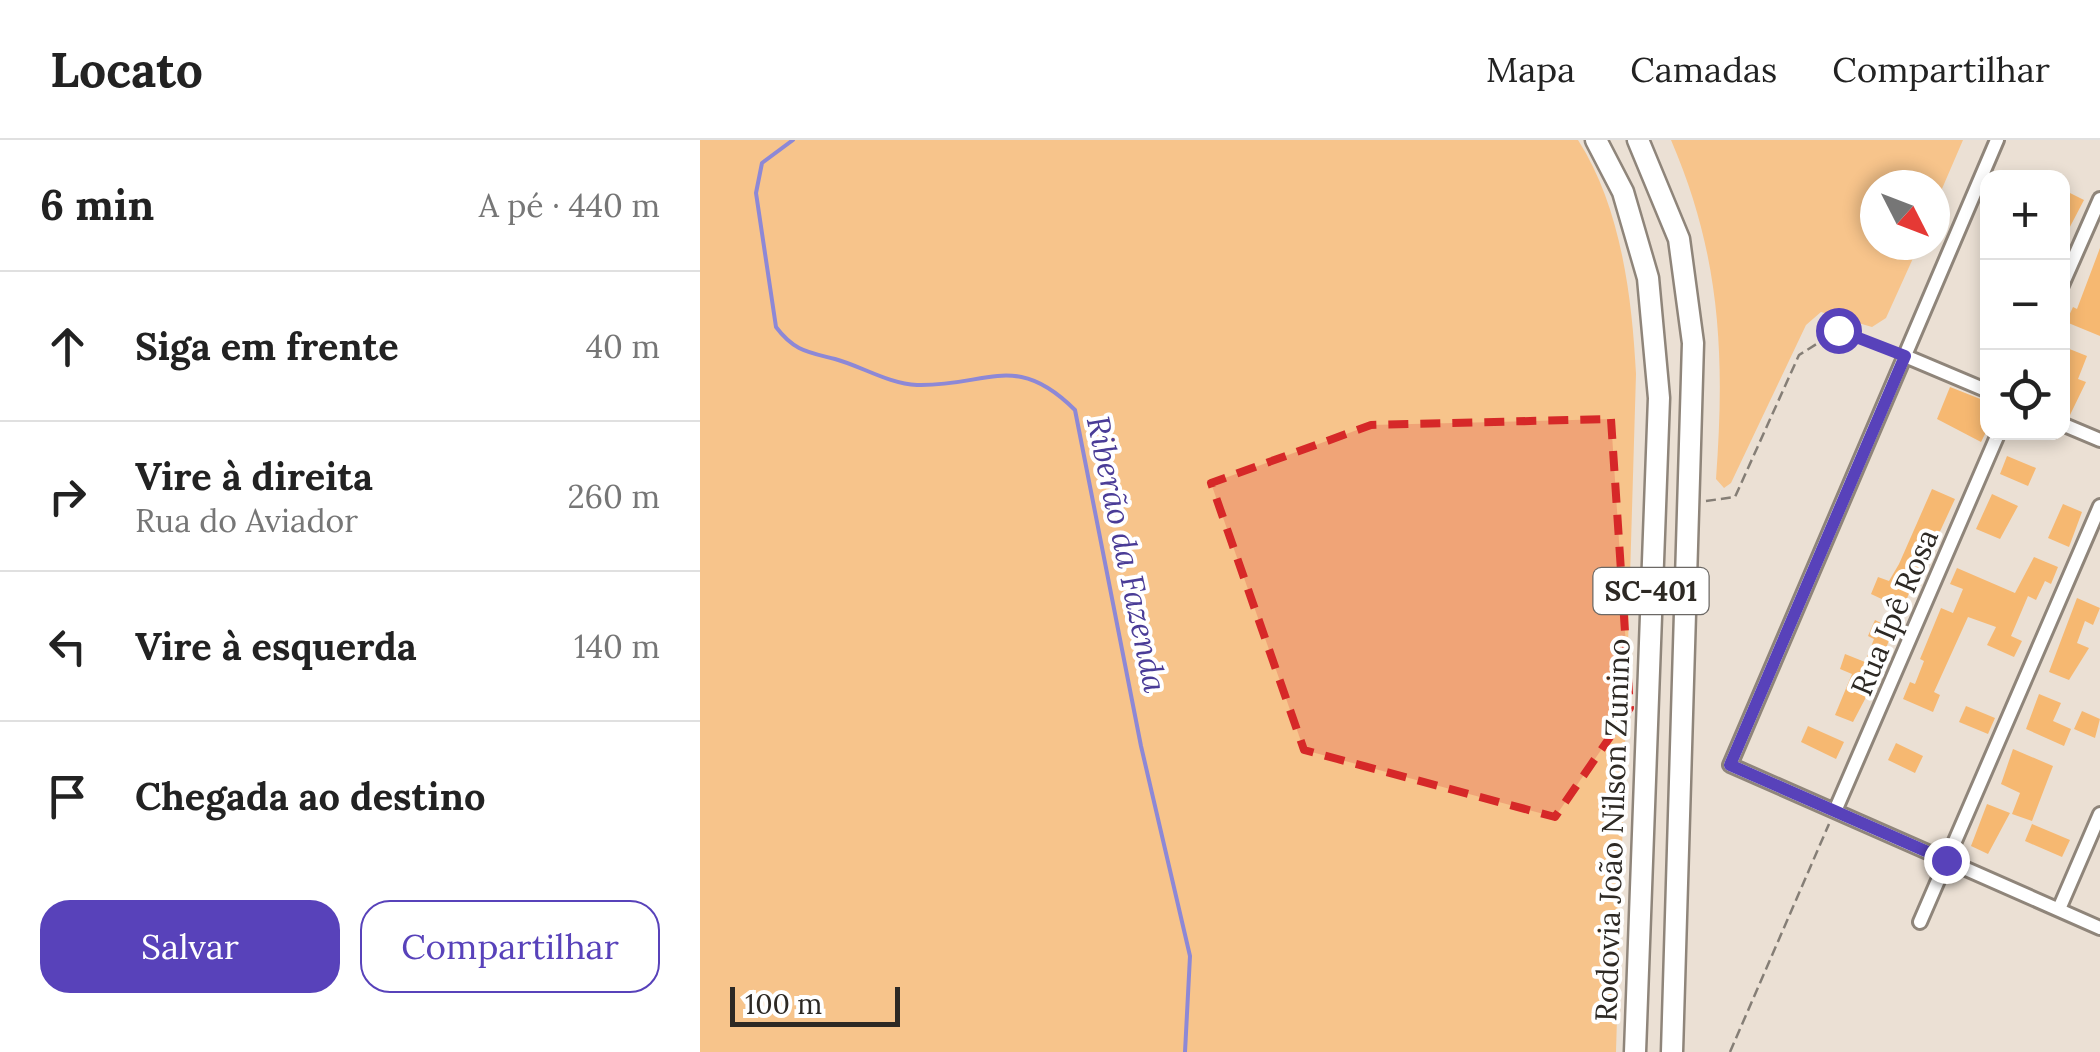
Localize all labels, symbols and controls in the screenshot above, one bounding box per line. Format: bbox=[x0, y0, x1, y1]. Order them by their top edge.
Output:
text: Locato bbox=[50, 39, 203, 100]
text: Mapa bbox=[1486, 47, 1575, 92]
text: Camadas bbox=[1630, 47, 1777, 92]
text: Compartilhar bbox=[1832, 47, 2050, 92]
north arrow bbox=[1860, 170, 1950, 260]
map controls bbox=[1980, 170, 2070, 440]
button: + bbox=[1980, 170, 2070, 260]
text: 6 min bbox=[40, 178, 154, 232]
text: A pé · 440 m bbox=[479, 185, 660, 226]
button: − bbox=[1980, 260, 2070, 350]
route start bbox=[1816, 308, 1862, 354]
icon: ahead bbox=[40, 319, 95, 374]
text: Siga em frente bbox=[135, 322, 399, 370]
text: 40 m bbox=[586, 326, 660, 367]
button: locate bbox=[1980, 350, 2070, 440]
water label: Riberão da Fazenda bbox=[1078, 412, 1176, 696]
text: Vire à direita bbox=[135, 452, 373, 500]
icon: right bbox=[40, 469, 95, 524]
text: 260 m bbox=[567, 476, 660, 517]
text: Rua do Aviador bbox=[135, 500, 358, 541]
street label: Rua Ipê Rosa bbox=[1842, 523, 1946, 701]
road number: SC-401 bbox=[1594, 568, 1708, 614]
icon: left bbox=[40, 619, 95, 674]
text: Vire à esquerda bbox=[135, 622, 417, 670]
text: 140 m bbox=[574, 626, 660, 667]
street label: Rodovia João Nilson Zunino bbox=[1586, 638, 1638, 1022]
icon: arrive bbox=[40, 769, 95, 824]
text: Chegada ao destino bbox=[135, 772, 485, 820]
route end bbox=[1924, 838, 1970, 884]
button: Salvar bbox=[40, 900, 340, 993]
button: Compartilhar bbox=[360, 900, 660, 993]
scale bar bbox=[730, 982, 900, 1026]
text: 100 m bbox=[745, 986, 822, 1022]

